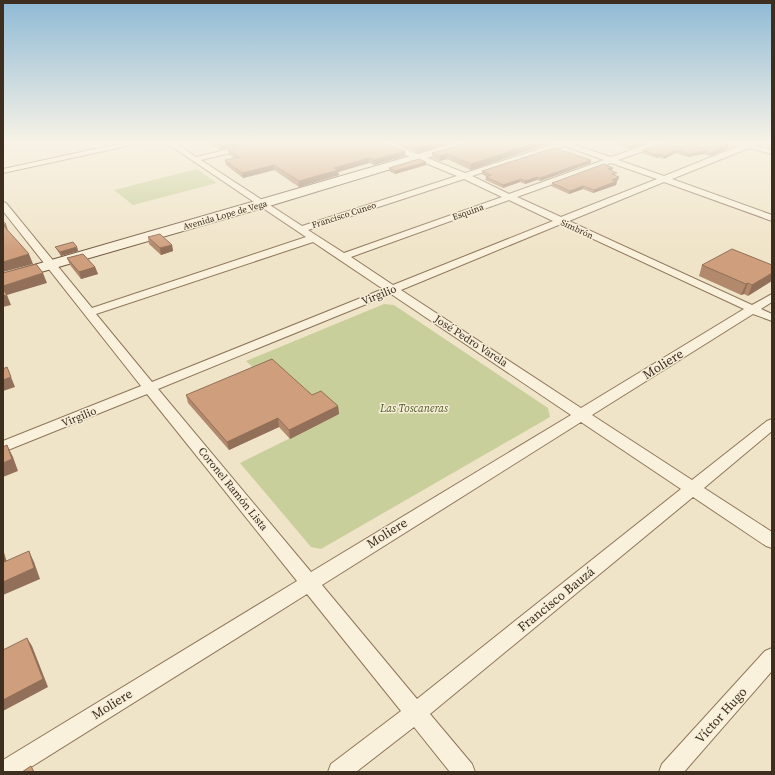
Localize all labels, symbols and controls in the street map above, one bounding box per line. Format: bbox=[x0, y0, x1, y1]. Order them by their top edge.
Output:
street label: Avenida Lope de Vega bbox=[182, 197, 269, 233]
street label: Francisco Cuneo bbox=[310, 199, 378, 231]
street label: Esquina bbox=[451, 201, 486, 223]
street label: Simbrón bbox=[559, 216, 596, 242]
street label: Virgilio bbox=[359, 281, 399, 309]
street label: José Pedro Varela bbox=[431, 311, 511, 371]
street label: Moliere bbox=[639, 345, 687, 383]
park label: Las Toscaneras bbox=[379, 401, 448, 416]
street label: Virgilio bbox=[59, 403, 99, 431]
street label: Coronel Ramón Lista bbox=[195, 444, 272, 534]
street label: Moliere bbox=[363, 514, 411, 552]
street label: Francisco Bauzá bbox=[514, 562, 598, 635]
street label: Víctor Hugo bbox=[691, 683, 751, 747]
street label: Moliere bbox=[88, 685, 136, 723]

